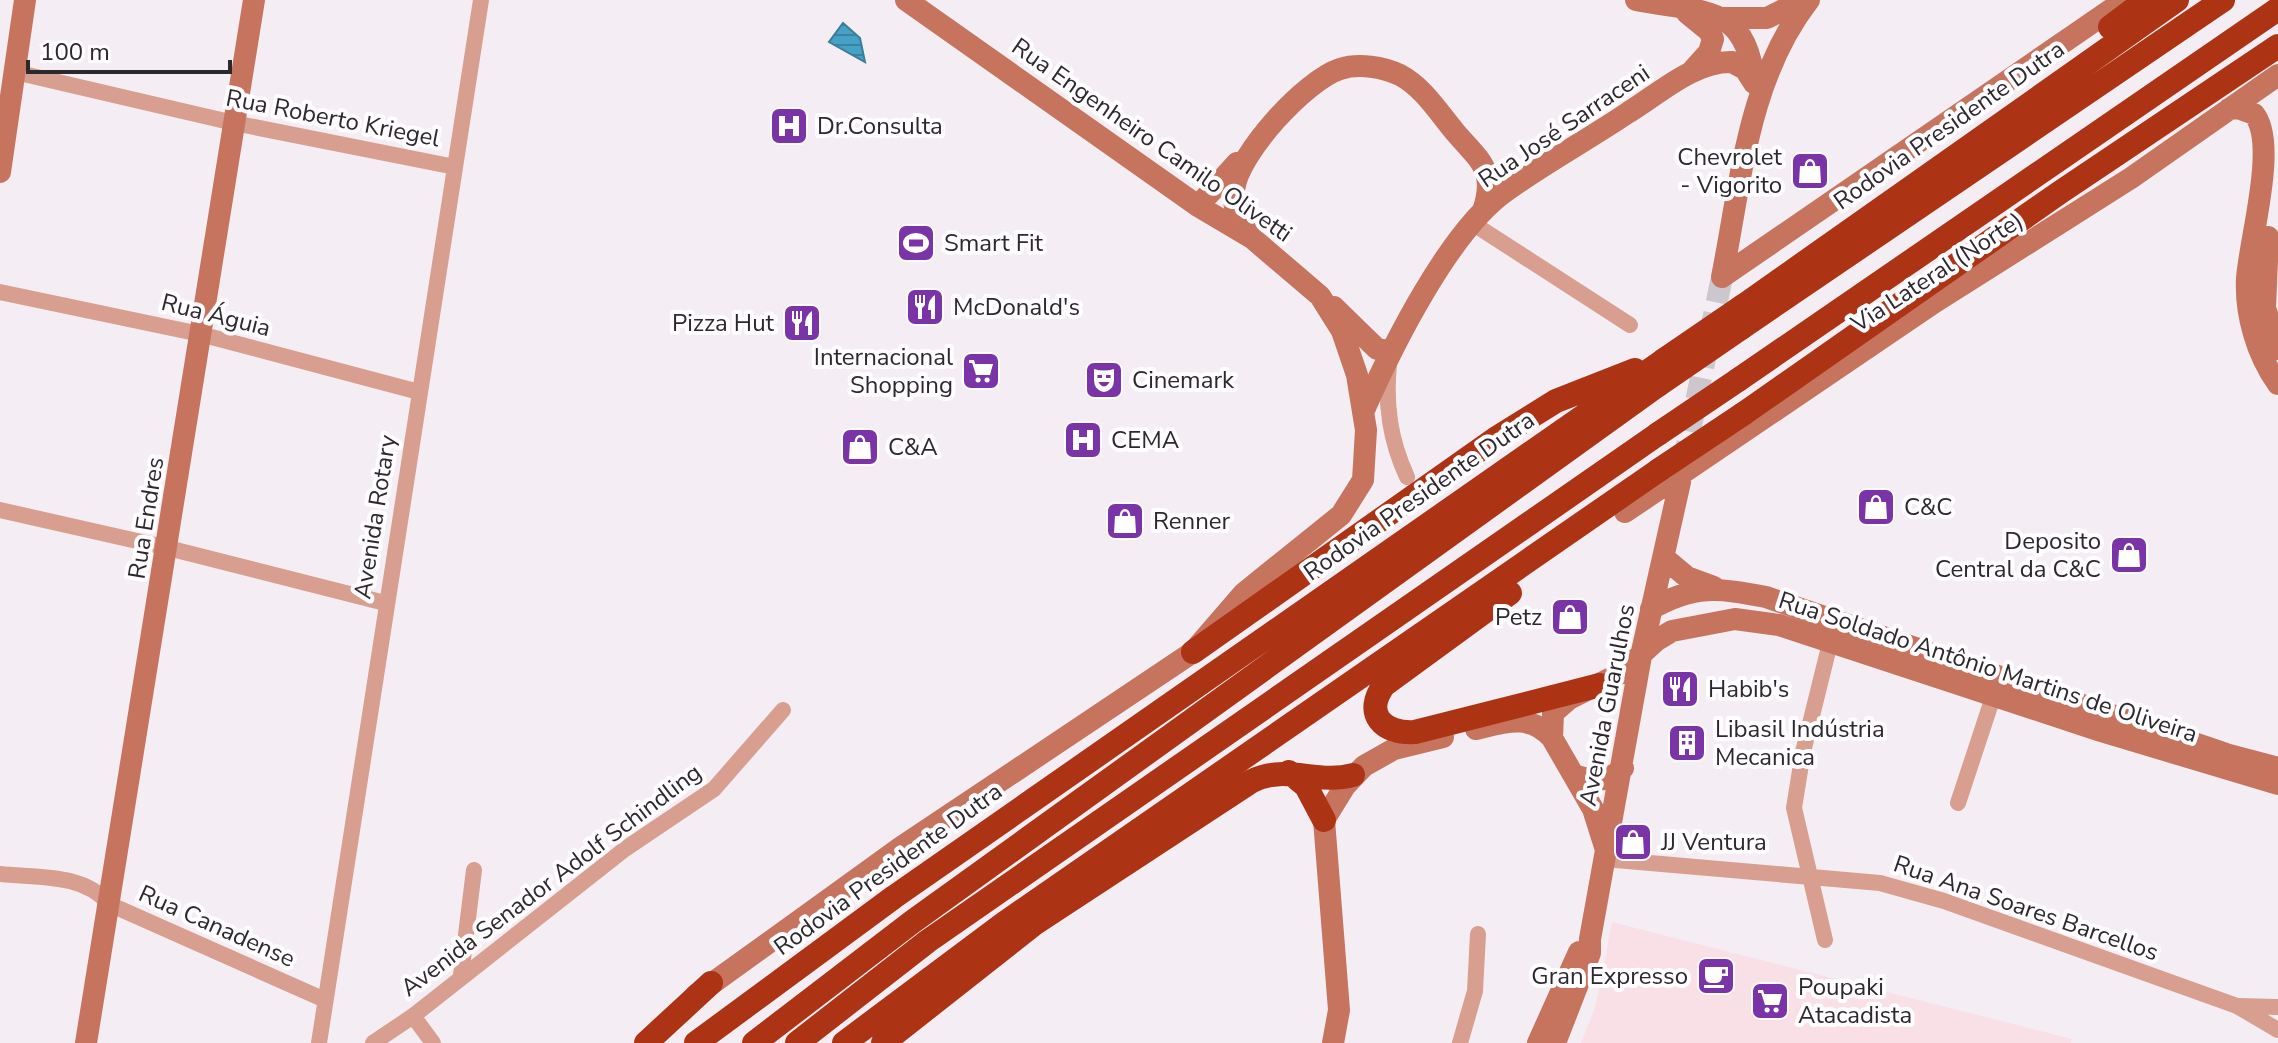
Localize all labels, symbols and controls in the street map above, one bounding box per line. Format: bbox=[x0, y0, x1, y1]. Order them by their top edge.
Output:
scale bar bbox=[28, 24, 230, 74]
street label: Rua Engenheiro Camilo Olivetti bbox=[1005, 31, 1299, 249]
street label: Rodovia Presidente Dutra bbox=[1827, 33, 2071, 217]
text: 100 m bbox=[40, 36, 110, 68]
street label: Rua José Sarraceni bbox=[1472, 57, 1656, 195]
street label: Rua Roberto Kriegel bbox=[223, 82, 443, 154]
hospital icon: Dr.Consulta bbox=[768, 105, 810, 147]
place label: Dr.Consulta bbox=[817, 110, 943, 142]
place label: Chevrolet - Vigorito bbox=[1677, 141, 1783, 201]
shop icon: Chevrolet - Vigorito bbox=[1789, 150, 1831, 192]
street label: Via Lateral (Norte) bbox=[1844, 204, 2029, 340]
sports icon: Smart Fit bbox=[895, 222, 937, 264]
place label: Smart Fit bbox=[944, 227, 1044, 259]
street label: Rua Águia bbox=[158, 286, 274, 344]
restaurant icon: McDonald's bbox=[904, 286, 946, 328]
place label: McDonald's bbox=[953, 291, 1080, 323]
restaurant icon: Pizza Hut bbox=[781, 302, 823, 344]
place label: Pizza Hut bbox=[672, 307, 775, 339]
place label: Internacional Shopping bbox=[814, 341, 953, 401]
supermarket icon: Internacional Shopping bbox=[960, 350, 1002, 392]
theatre icon: Cinemark bbox=[1083, 359, 1125, 401]
place label: Cinemark bbox=[1132, 364, 1235, 396]
street label: Rodovia Presidente Dutra bbox=[1297, 404, 1541, 588]
hospital icon: CEMA bbox=[1062, 419, 1104, 461]
place label: CEMA bbox=[1111, 424, 1180, 456]
shop icon: C&A bbox=[839, 426, 881, 468]
place label: C&A bbox=[888, 431, 938, 463]
street label: Avenida Rotary bbox=[346, 432, 404, 601]
street label: Rua Endres bbox=[121, 455, 171, 581]
shop icon: C&C bbox=[1855, 486, 1897, 528]
place label: C&C bbox=[1904, 491, 1952, 523]
shop icon: Renner bbox=[1104, 500, 1146, 542]
place label: Renner bbox=[1153, 505, 1231, 537]
place label: Deposito Central da C&C bbox=[1935, 525, 2101, 585]
shop icon: Deposito Central da C&C bbox=[2108, 534, 2150, 576]
street label: Rua Soldado Antônio Martins de Oliveira bbox=[1774, 584, 2202, 750]
shop icon: Petz bbox=[1549, 596, 1591, 638]
place label: Petz bbox=[1495, 601, 1542, 633]
street label: Avenida Guarulhos bbox=[1572, 601, 1642, 809]
restaurant icon: Habib's bbox=[1659, 668, 1701, 710]
place label: Habib's bbox=[1708, 673, 1789, 705]
place label: Libasil Indústria Mecanica bbox=[1715, 713, 1885, 773]
building icon: Libasil Indústria Mecanica bbox=[1666, 722, 1708, 764]
street label: Avenida Senador Adolf Schindling bbox=[394, 756, 708, 1004]
street label: Rodovia Presidente Dutra bbox=[767, 775, 1009, 963]
shop icon: JJ Ventura bbox=[1612, 821, 1654, 863]
place label: JJ Ventura bbox=[1660, 826, 1767, 858]
street label: Rua Ana Soares Barcellos bbox=[1889, 848, 2163, 968]
street label: Rua Canadense bbox=[134, 877, 300, 975]
cafe icon: Gran Expresso bbox=[1695, 955, 1737, 997]
place label: Gran Expresso bbox=[1531, 960, 1688, 992]
place label: Poupaki Atacadista bbox=[1798, 971, 1912, 1031]
supermarket icon: Poupaki Atacadista bbox=[1749, 980, 1791, 1022]

